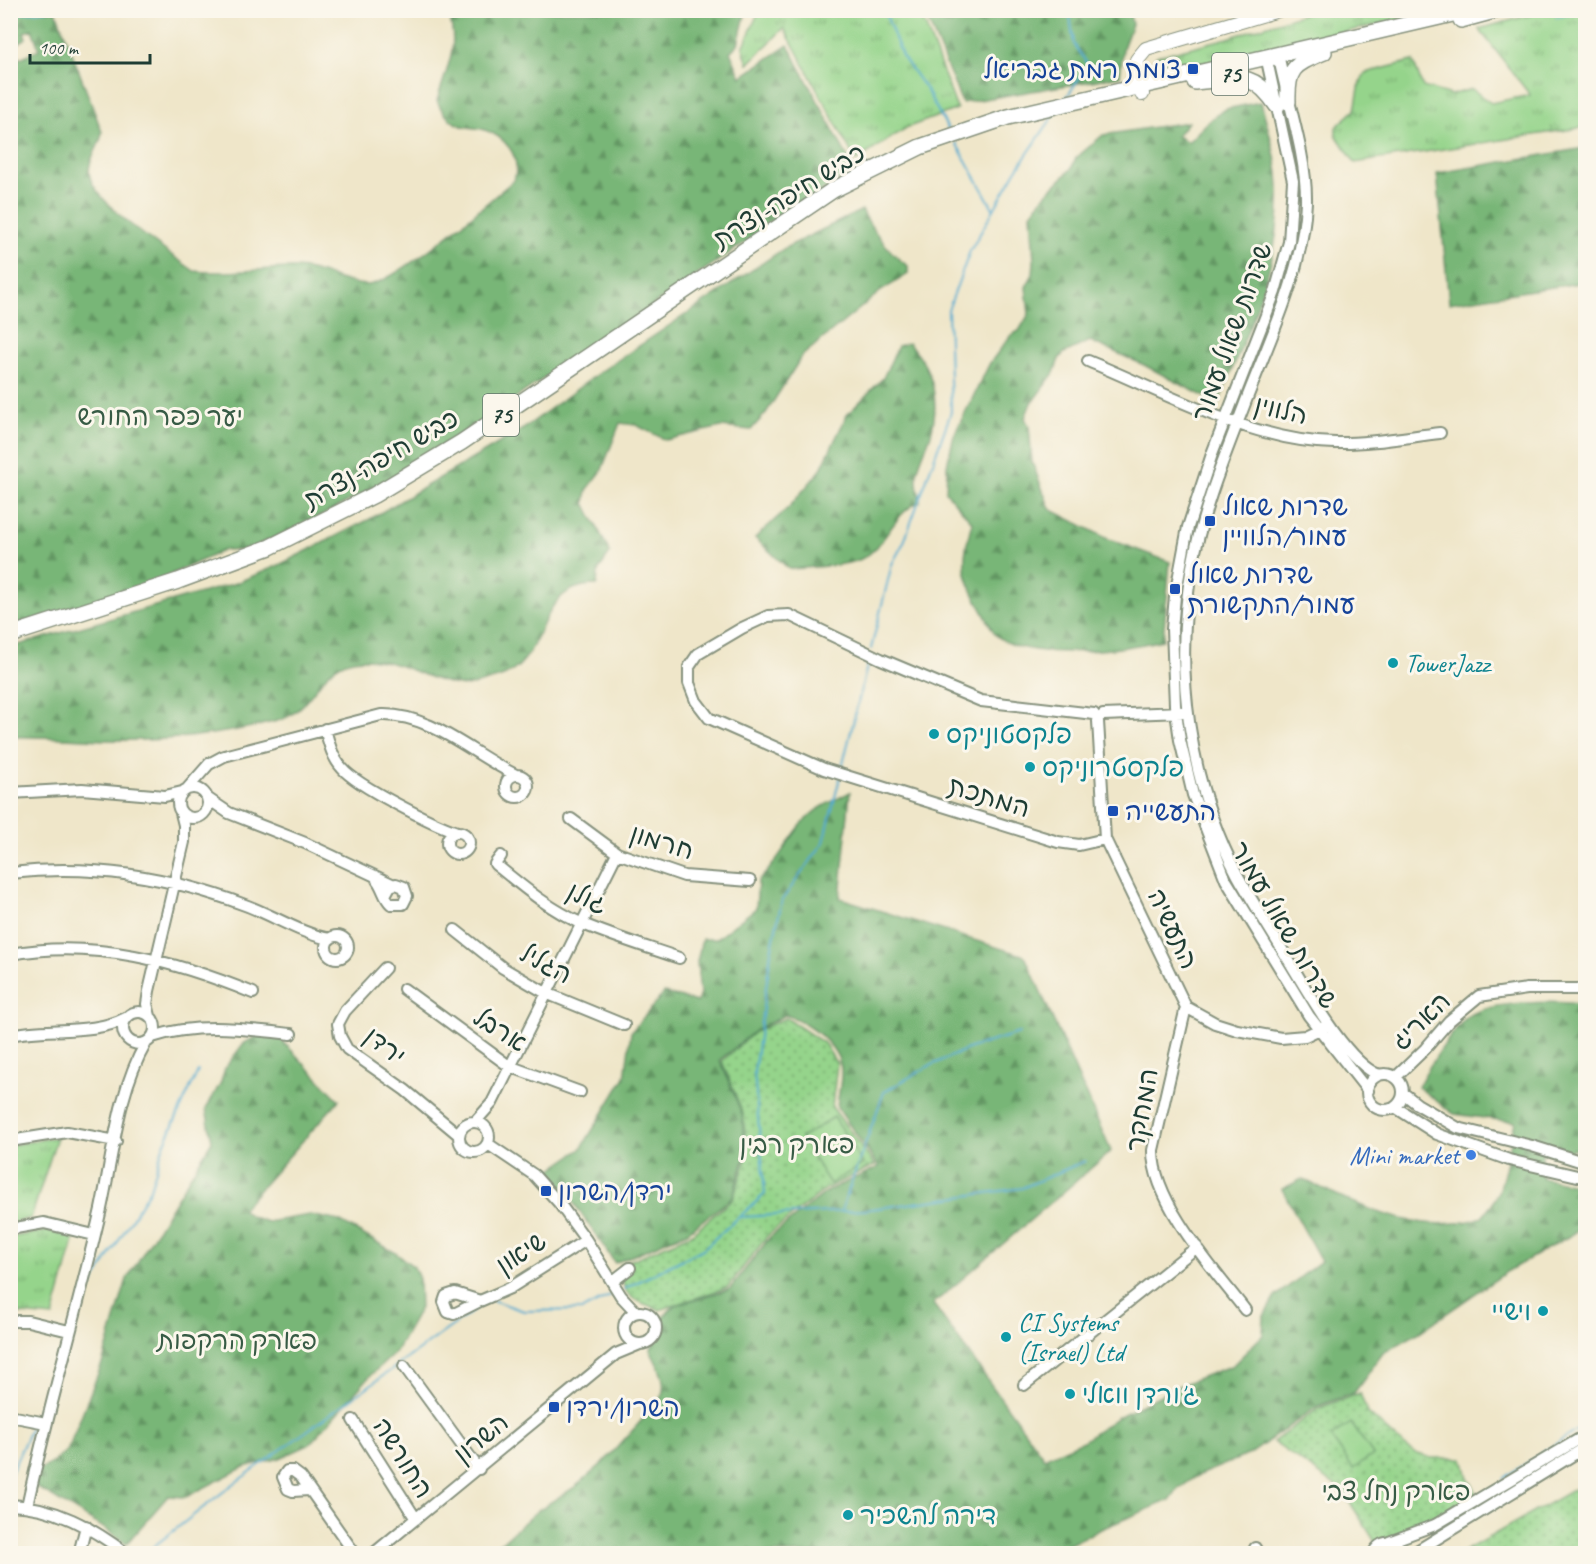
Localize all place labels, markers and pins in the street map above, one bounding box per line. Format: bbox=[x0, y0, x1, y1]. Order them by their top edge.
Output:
place label: צומת רמת גבריאל bbox=[983, 53, 1181, 86]
marker: צומת רמת גבריאל bbox=[1186, 62, 1200, 76]
place label: שדרות שאול עמור/הלוויין bbox=[1222, 490, 1348, 553]
marker: שדרות שאול עמור/הלוויין bbox=[1203, 514, 1217, 528]
place label: שדרות שאול עמור/התקשורת bbox=[1187, 558, 1355, 621]
marker: שדרות שאול עמור/התקשורת bbox=[1168, 582, 1182, 596]
place label: TowerJazz bbox=[1405, 647, 1493, 680]
marker: TowerJazz bbox=[1386, 656, 1400, 670]
place label: פלקסטוניקס bbox=[946, 718, 1072, 751]
marker: פלקסטוניקס bbox=[927, 727, 941, 741]
place label: פלקסטרוניקס bbox=[1042, 751, 1184, 784]
marker: פלקסטרוניקס bbox=[1023, 760, 1037, 774]
place label: התעשייה bbox=[1125, 795, 1216, 828]
marker: התעשייה bbox=[1106, 804, 1120, 818]
place label: Mini market bbox=[1350, 1139, 1461, 1172]
marker: Mini market bbox=[1464, 1148, 1478, 1162]
place label: ירדן/השרון bbox=[558, 1175, 672, 1208]
marker: ירדן/השרון bbox=[539, 1184, 553, 1198]
place label: וישיי bbox=[1491, 1295, 1531, 1328]
marker: וישיי bbox=[1536, 1304, 1550, 1318]
place label: CI Systems (Israel) Ltd bbox=[1018, 1306, 1127, 1369]
marker: CI Systems (Israel) Ltd bbox=[999, 1330, 1013, 1344]
place label: ג'ורדן וואלי bbox=[1082, 1378, 1199, 1411]
marker: ג'ורדן וואלי bbox=[1063, 1387, 1077, 1401]
place label: השרון/ירדן bbox=[566, 1391, 680, 1424]
marker: השרון/ירדן bbox=[547, 1400, 561, 1414]
place label: דירה להשכיר bbox=[860, 1499, 996, 1532]
marker: דירה להשכיר bbox=[841, 1508, 855, 1522]

